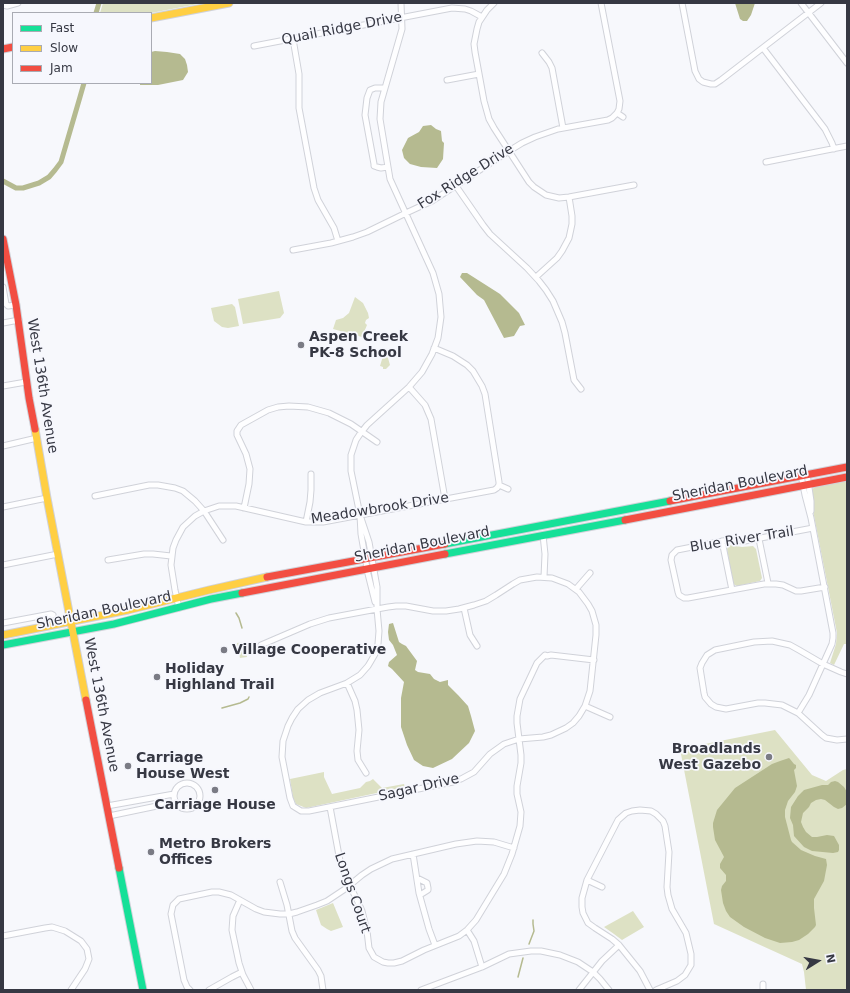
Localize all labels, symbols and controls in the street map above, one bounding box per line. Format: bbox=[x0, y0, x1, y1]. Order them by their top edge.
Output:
street label: Quail Ridge Drive bbox=[280, 9, 404, 49]
legend bbox=[12, 12, 152, 84]
text: Fast bbox=[50, 21, 74, 35]
text: Slow bbox=[50, 41, 78, 55]
text: Jam bbox=[50, 61, 73, 75]
street label: Fox Ridge Drive bbox=[415, 141, 517, 213]
street label: West 136th Avenue bbox=[23, 317, 61, 455]
place label: Aspen Creek PK-8 School bbox=[309, 329, 408, 362]
marker: Aspen Creek PK-8 School bbox=[296, 340, 306, 350]
street label: Sheridan Boulevard bbox=[671, 463, 809, 505]
street label: Meadowbrook Drive bbox=[310, 490, 450, 528]
street label: Sheridan Boulevard bbox=[353, 524, 491, 566]
street label: Blue River Trail bbox=[689, 524, 795, 556]
street label: Sheridan Boulevard bbox=[35, 588, 173, 634]
street label: West 136th Avenue bbox=[80, 636, 122, 774]
place label: Village Cooperative bbox=[232, 642, 386, 658]
marker: Village Cooperative bbox=[219, 645, 229, 655]
place label: Holiday Highland Trail bbox=[165, 661, 275, 694]
marker: Holiday Highland Trail bbox=[152, 672, 162, 682]
place label: Broadlands West Gazebo bbox=[658, 741, 761, 774]
place label: Carriage House West bbox=[136, 750, 229, 782]
marker: Broadlands West Gazebo bbox=[764, 752, 774, 762]
marker: Carriage House West bbox=[123, 761, 133, 771]
street label: Sagar Drive bbox=[377, 771, 461, 805]
marker: Carriage House bbox=[210, 785, 220, 795]
place label: Carriage House bbox=[154, 797, 276, 813]
place label: Metro Brokers Offices bbox=[159, 836, 271, 868]
marker: Metro Brokers Offices bbox=[146, 847, 156, 857]
street label: Longs Court bbox=[330, 851, 374, 935]
north arrow bbox=[798, 941, 838, 981]
text: N bbox=[823, 953, 838, 964]

